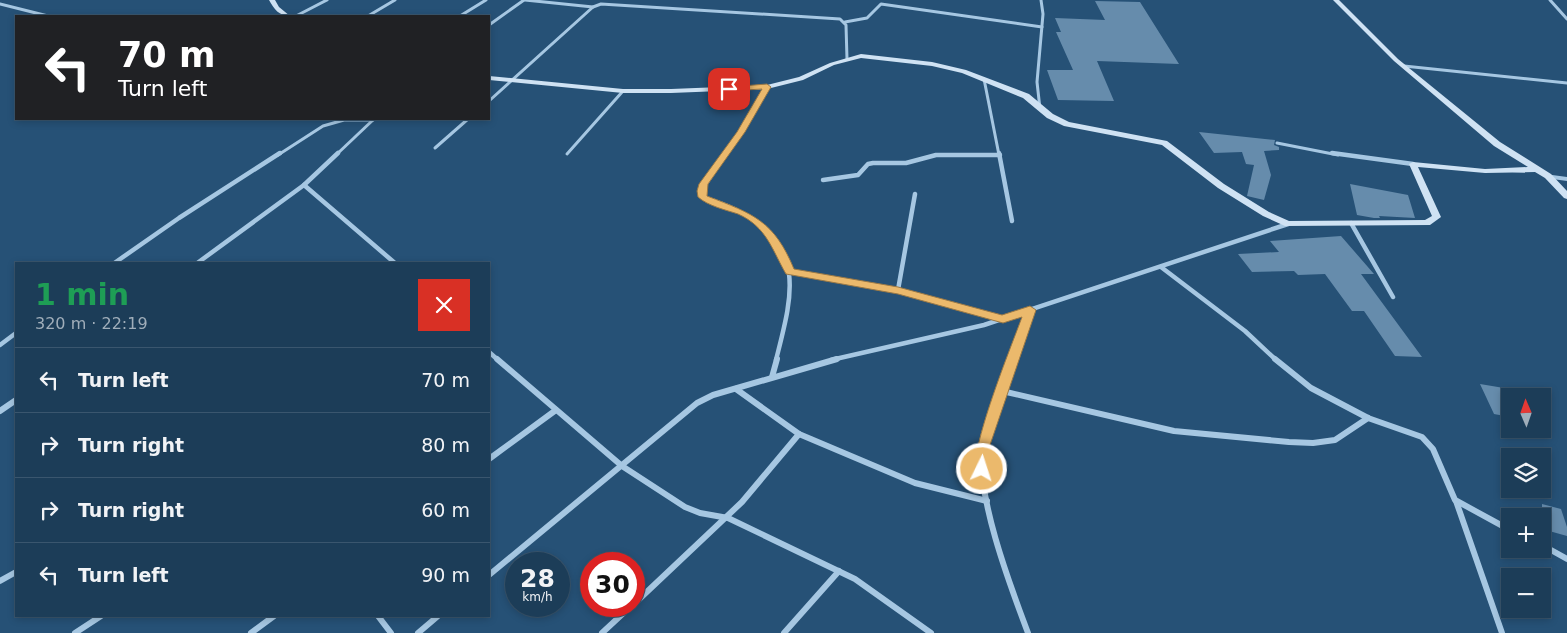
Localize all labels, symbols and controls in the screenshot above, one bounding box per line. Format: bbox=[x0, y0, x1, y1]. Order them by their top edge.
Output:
icon: left bbox=[35, 35, 100, 100]
text: 70 m bbox=[118, 35, 215, 75]
pin bbox=[708, 68, 750, 110]
icon: arrive bbox=[715, 75, 743, 103]
text: Turn left bbox=[118, 76, 207, 101]
text: 1 min bbox=[35, 277, 129, 312]
button: close bbox=[418, 279, 470, 331]
text: 320 m · 22:19 bbox=[35, 314, 148, 333]
icon: left bbox=[35, 366, 63, 394]
text: Turn left bbox=[78, 369, 169, 391]
text: 70 m bbox=[421, 369, 470, 391]
north arrow bbox=[1501, 388, 1551, 438]
map controls bbox=[1501, 388, 1551, 618]
icon: right bbox=[35, 431, 63, 459]
text: Turn right bbox=[78, 434, 184, 456]
text: 80 m bbox=[421, 434, 470, 456]
position arrow bbox=[955, 442, 1007, 494]
button: layers bbox=[1501, 448, 1551, 498]
icon: right bbox=[35, 496, 63, 524]
text: Turn right bbox=[78, 499, 184, 521]
text: 60 m bbox=[421, 499, 470, 521]
button: + bbox=[1501, 508, 1551, 558]
speed limit sign: 30 bbox=[580, 552, 645, 617]
icon: left bbox=[35, 561, 63, 589]
text: Turn left bbox=[78, 564, 169, 586]
text: 90 m bbox=[421, 564, 470, 586]
text: 28 bbox=[520, 564, 555, 593]
button: − bbox=[1501, 568, 1551, 618]
text: km/h bbox=[522, 590, 553, 604]

